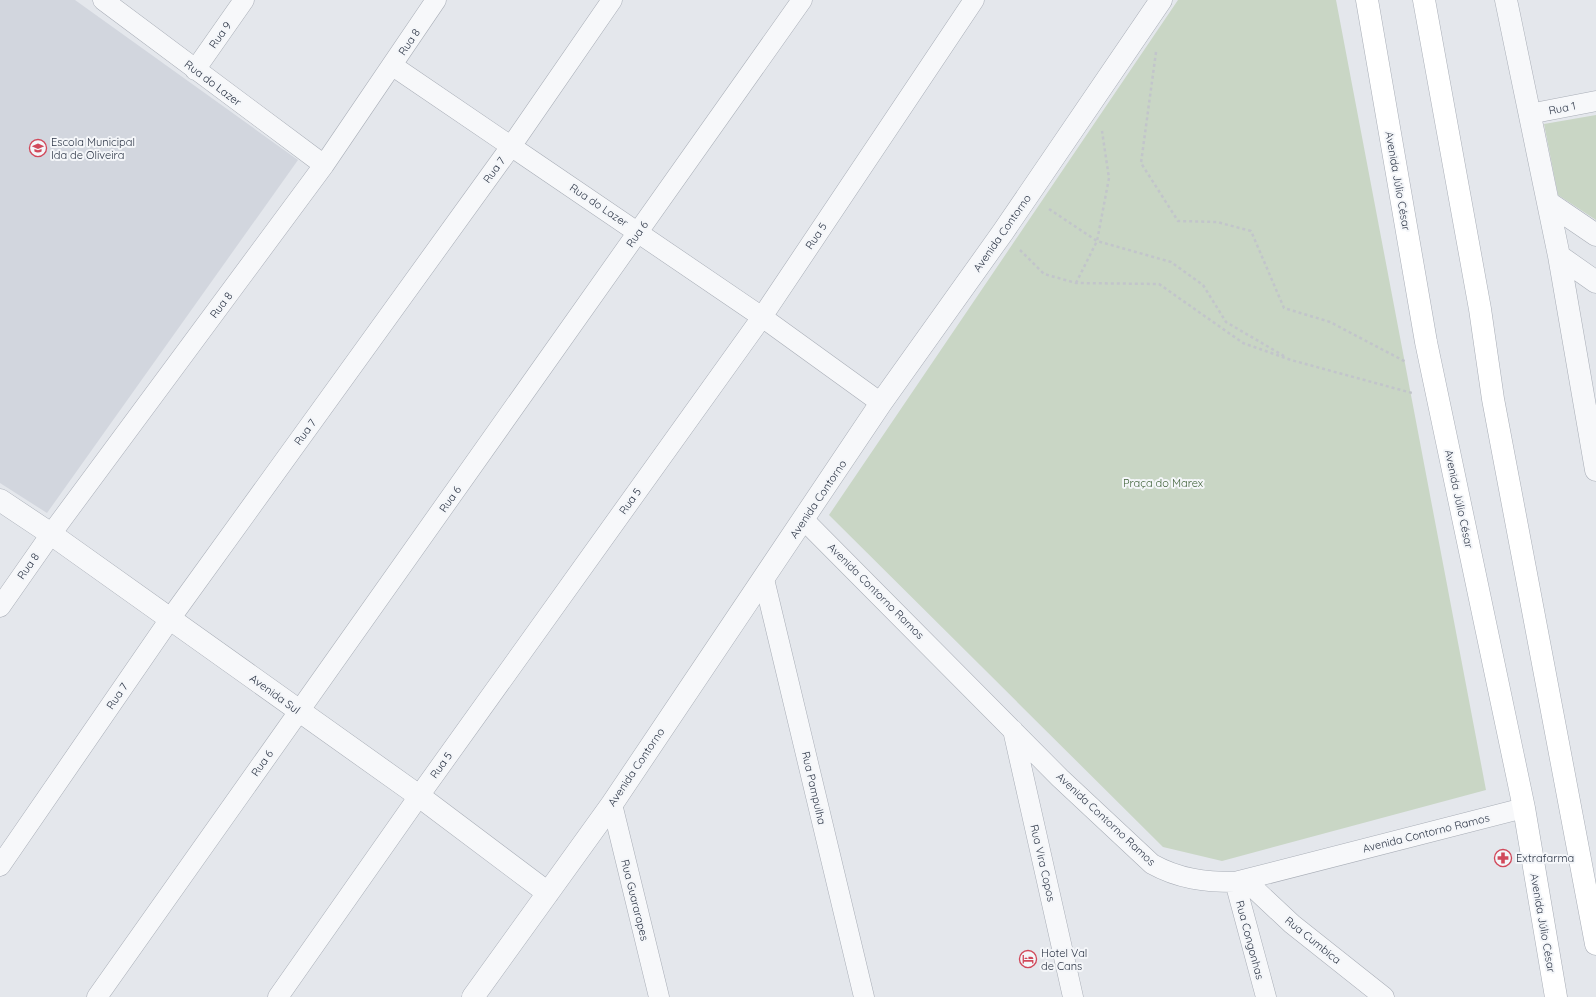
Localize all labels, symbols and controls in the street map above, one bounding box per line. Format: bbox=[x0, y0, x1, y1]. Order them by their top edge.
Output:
street label: Rua 9 bbox=[206, 19, 234, 51]
street label: Rua 8 bbox=[395, 26, 423, 58]
street label: Rua do Lazer bbox=[182, 57, 245, 109]
street label: Rua 1 bbox=[1547, 99, 1577, 117]
street label: Avenida Júlio César bbox=[1382, 130, 1414, 232]
place label: Escola Municipal Ida de Oliveira bbox=[51, 135, 135, 162]
school or university icon: Escola Municipal Ida de Oliveira bbox=[28, 138, 48, 158]
street label: Rua 7 bbox=[480, 154, 508, 186]
street label: Rua do Lazer bbox=[567, 180, 632, 230]
street label: Avenida Contorno bbox=[970, 191, 1034, 275]
street label: Rua 6 bbox=[623, 218, 651, 250]
street label: Rua 5 bbox=[802, 220, 830, 252]
street label: Rua 8 bbox=[207, 289, 235, 321]
street label: Rua 7 bbox=[291, 416, 319, 448]
street label: Avenida Júlio César bbox=[1442, 448, 1476, 550]
street label: Avenida Contorno bbox=[787, 457, 850, 541]
park label: Praça do Marex bbox=[1123, 476, 1203, 490]
street label: Rua 6 bbox=[436, 483, 464, 515]
street label: Rua 5 bbox=[616, 485, 644, 517]
street label: Avenida Contorno Ramos bbox=[825, 540, 927, 642]
street label: Rua 8 bbox=[14, 550, 42, 582]
street label: Avenida Sul bbox=[247, 671, 303, 717]
street label: Rua 7 bbox=[103, 680, 131, 712]
street label: Avenida Contorno bbox=[605, 725, 668, 809]
street label: Rua 6 bbox=[248, 747, 276, 779]
street label: Rua 5 bbox=[427, 749, 455, 781]
street label: Rua Pampulha bbox=[799, 750, 829, 826]
street label: Avenida Contorno Ramos bbox=[1054, 769, 1158, 869]
street label: Avenida Contorno Ramos bbox=[1361, 810, 1491, 856]
street label: Rua Vira Copos bbox=[1027, 823, 1059, 903]
pharmacy icon: Extrafarma bbox=[1493, 848, 1513, 868]
place label: Extrafarma bbox=[1516, 851, 1574, 865]
street label: Rua Guararapes bbox=[618, 858, 652, 942]
street label: Avenida Júlio César bbox=[1527, 872, 1559, 974]
street label: Rua Congonhas bbox=[1233, 899, 1267, 981]
street label: Rua Cumbica bbox=[1282, 913, 1344, 967]
place label: Hotel Val de Cans bbox=[1041, 946, 1087, 973]
hotel icon: Hotel Val de Cans bbox=[1018, 949, 1038, 969]

